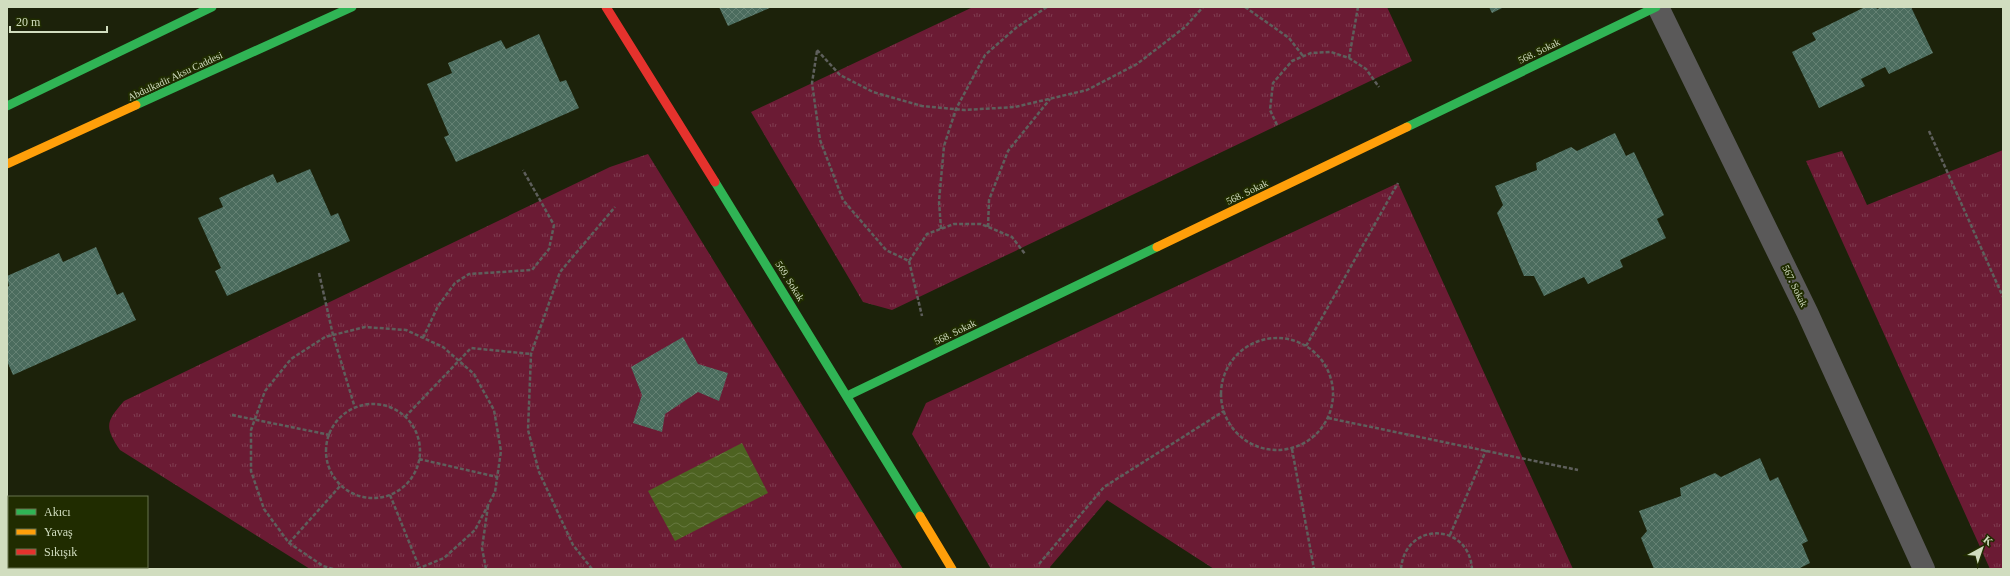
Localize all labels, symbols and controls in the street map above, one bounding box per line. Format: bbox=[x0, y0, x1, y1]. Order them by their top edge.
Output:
scale bar bbox=[10, 8, 107, 34]
text: 20 m bbox=[16, 15, 41, 29]
street label: 568. Sokak bbox=[1516, 36, 1562, 66]
street label: Abdulkadir Aksu Caddesi bbox=[126, 49, 224, 103]
street label: 568. Sokak bbox=[1224, 177, 1270, 207]
street label: 569. Sokak bbox=[773, 259, 807, 303]
street label: 567. Sokak bbox=[1780, 263, 1810, 309]
street label: 568. Sokak bbox=[932, 317, 978, 347]
legend bbox=[8, 496, 148, 568]
text: Akıcı bbox=[44, 505, 71, 519]
text: Yavaş bbox=[44, 525, 73, 539]
north arrow bbox=[1962, 528, 2002, 568]
text: K bbox=[1981, 533, 1996, 548]
text: Sıkışık bbox=[44, 545, 77, 559]

